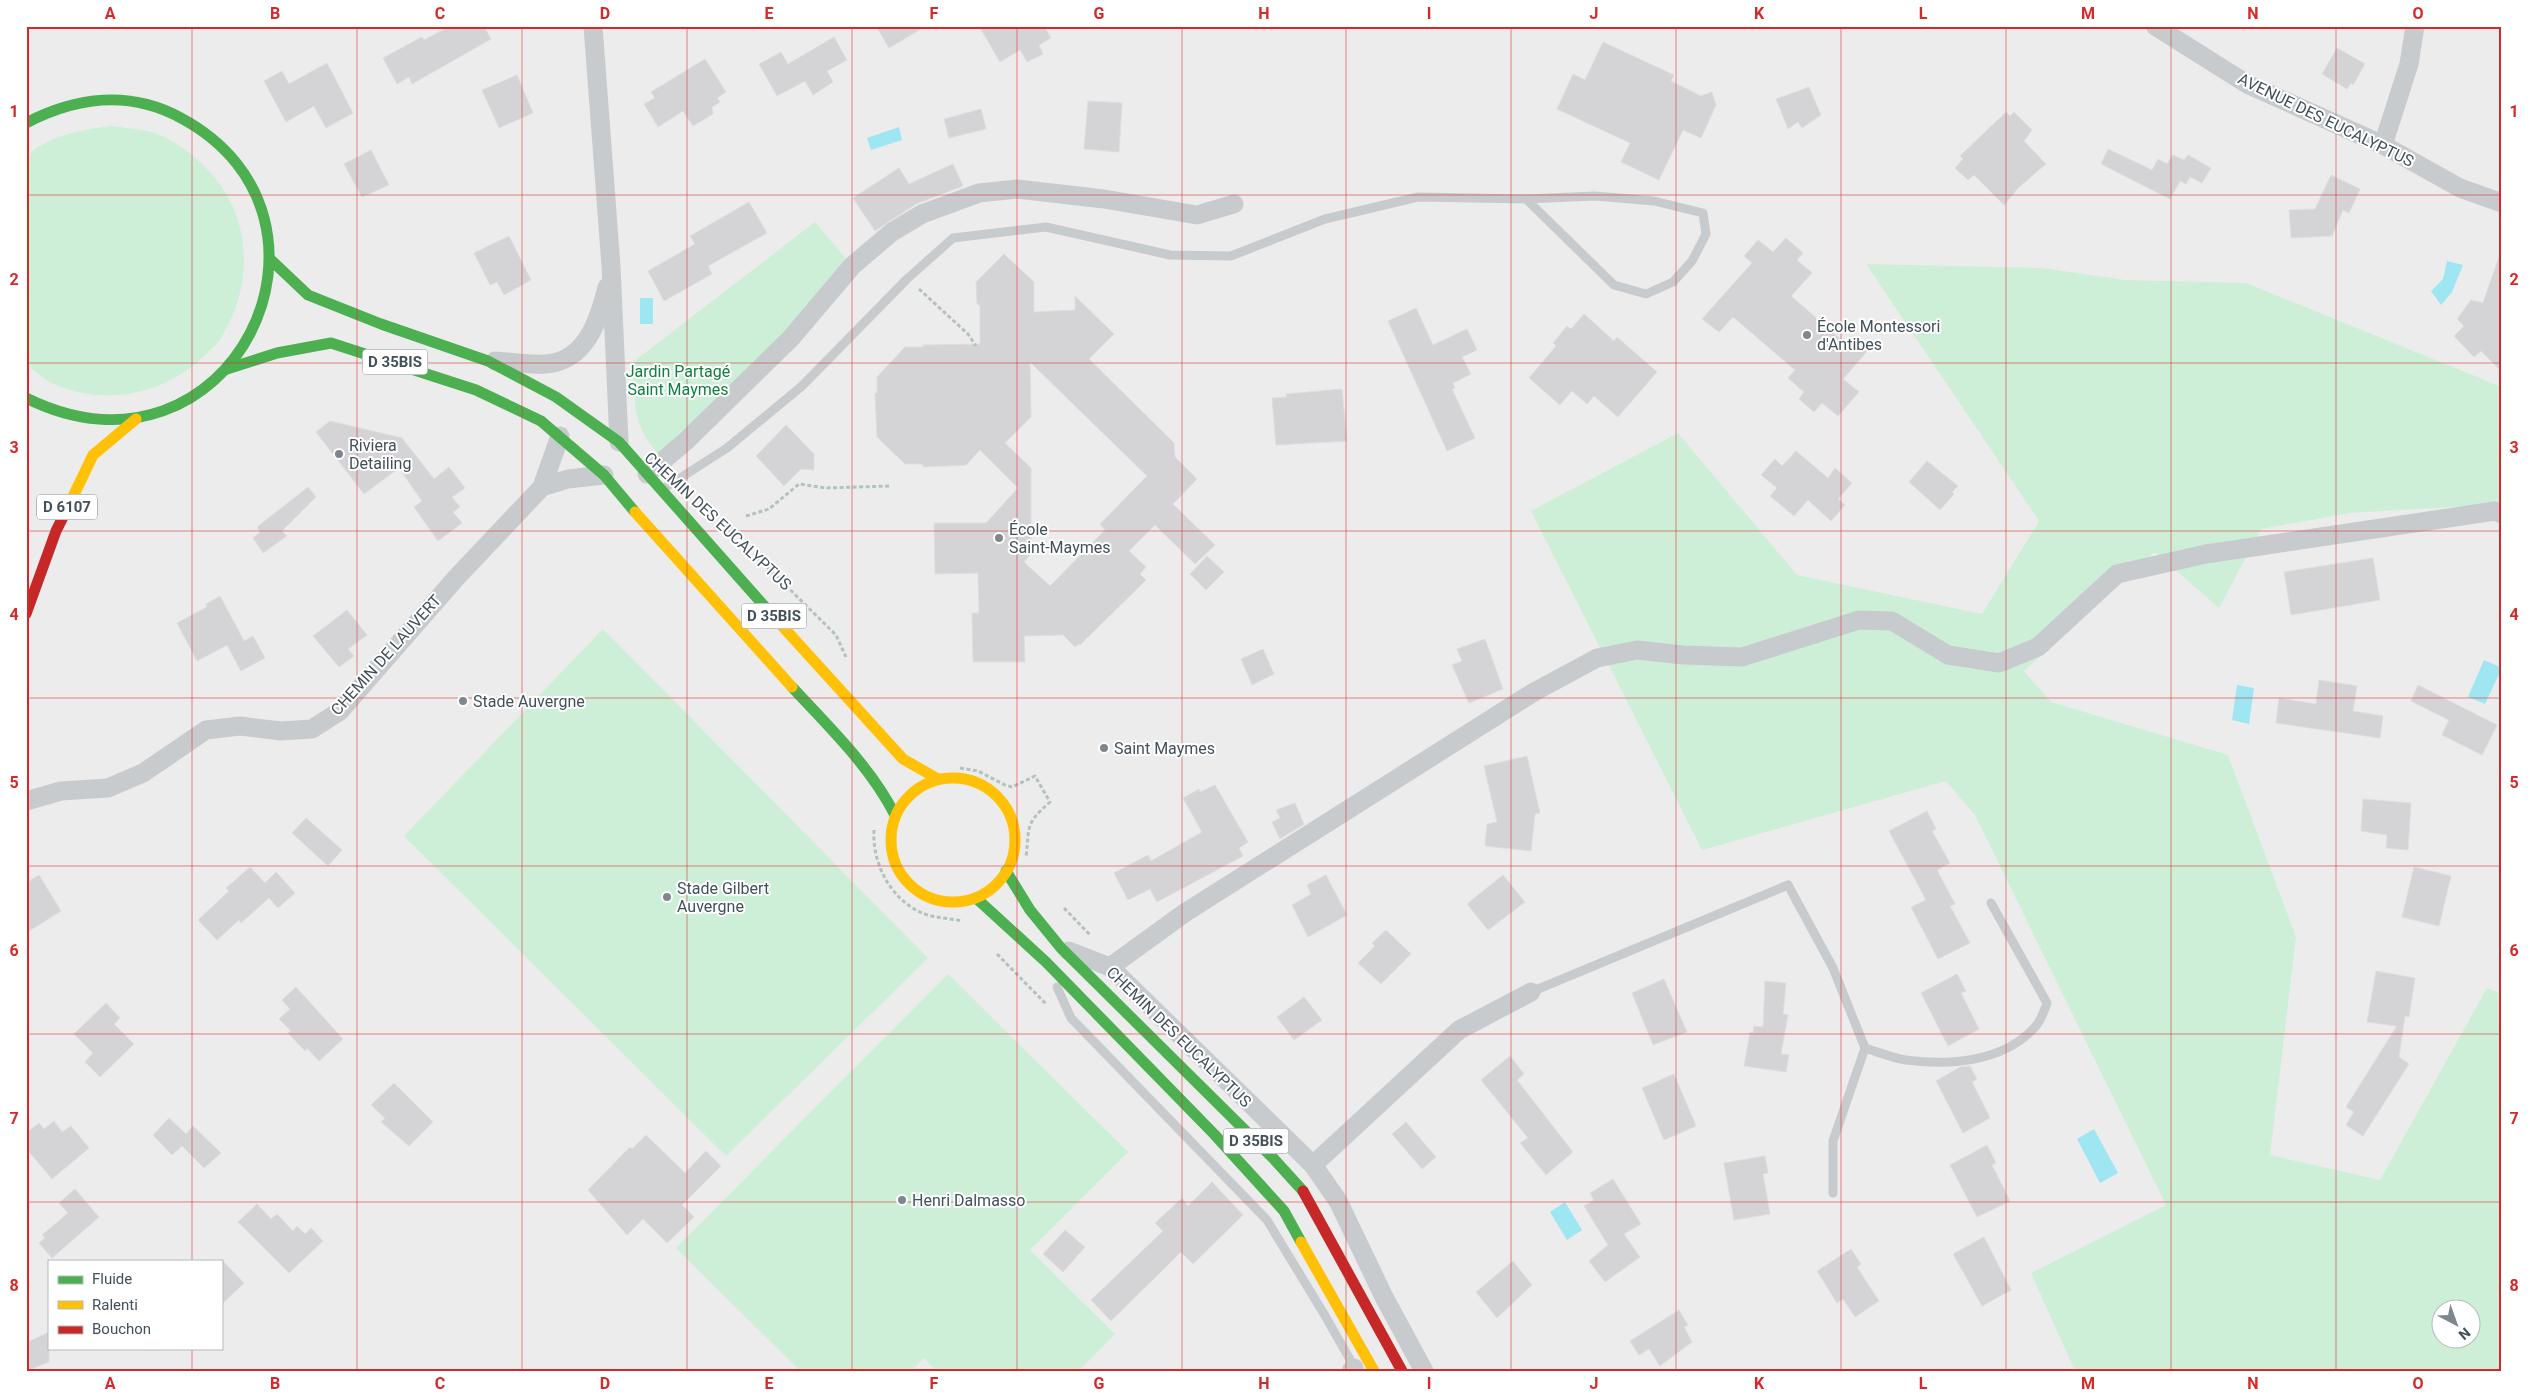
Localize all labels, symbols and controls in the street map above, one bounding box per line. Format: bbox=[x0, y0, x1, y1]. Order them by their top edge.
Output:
text: A bbox=[105, 4, 116, 23]
text: B bbox=[270, 4, 280, 23]
text: C bbox=[435, 4, 445, 23]
text: D bbox=[600, 4, 610, 23]
text: E bbox=[765, 4, 774, 23]
text: F bbox=[930, 4, 939, 23]
text: G bbox=[1094, 4, 1105, 23]
text: H bbox=[1258, 4, 1270, 23]
text: I bbox=[1427, 4, 1431, 23]
text: J bbox=[1590, 4, 1598, 23]
text: K bbox=[1754, 4, 1765, 23]
text: L bbox=[1919, 4, 1928, 23]
text: M bbox=[2081, 4, 2095, 23]
text: N bbox=[2247, 4, 2259, 23]
text: O bbox=[2412, 4, 2424, 23]
street label: AVENUE DES EUCALYPTUS bbox=[2235, 69, 2417, 171]
text: 1 bbox=[9, 102, 19, 121]
text: 1 bbox=[2509, 102, 2519, 121]
text: 2 bbox=[9, 270, 19, 289]
text: 2 bbox=[2509, 270, 2519, 289]
place label: École Montessori d'Antibes bbox=[1817, 317, 1940, 354]
marker: École Montessori d'Antibes bbox=[1801, 329, 1813, 341]
road number: D 35BIS bbox=[362, 350, 428, 374]
park label: Jardin Partagé Saint Maymes bbox=[626, 362, 730, 399]
place label: Riviera Detailing bbox=[349, 436, 411, 473]
text: 3 bbox=[9, 438, 19, 457]
text: 3 bbox=[2509, 438, 2519, 457]
marker: Riviera Detailing bbox=[333, 448, 345, 460]
street label: CHEMIN DES EUCALYPTUS bbox=[641, 448, 795, 594]
road number: D 6107 bbox=[37, 494, 97, 520]
place label: École Saint-Maymes bbox=[1009, 520, 1110, 557]
marker: École Saint-Maymes bbox=[993, 532, 1005, 544]
street label: CHEMIN DE LAUVERT bbox=[327, 590, 445, 719]
road number: D 35BIS bbox=[742, 604, 806, 628]
text: 4 bbox=[9, 605, 19, 624]
text: 4 bbox=[2509, 605, 2519, 624]
place label: Stade Auvergne bbox=[473, 692, 585, 711]
marker: Stade Auvergne bbox=[457, 695, 469, 707]
place label: Saint Maymes bbox=[1114, 739, 1215, 758]
marker: Saint Maymes bbox=[1098, 742, 1110, 754]
text: 5 bbox=[9, 773, 19, 792]
text: 5 bbox=[2509, 773, 2519, 792]
place label: Stade Gilbert Auvergne bbox=[677, 879, 769, 916]
marker: Stade Gilbert Auvergne bbox=[661, 891, 673, 903]
text: 6 bbox=[9, 941, 19, 960]
text: 6 bbox=[2509, 941, 2519, 960]
street label: CHEMIN DES EUCALYPTUS bbox=[1103, 963, 1255, 1111]
text: 7 bbox=[9, 1109, 19, 1128]
text: 7 bbox=[2509, 1109, 2519, 1128]
road number: D 35BIS bbox=[1224, 1128, 1288, 1154]
place label: Henri Dalmasso bbox=[912, 1191, 1025, 1210]
marker: Henri Dalmasso bbox=[896, 1194, 908, 1206]
legend bbox=[48, 1260, 222, 1350]
text: Fluide bbox=[92, 1270, 132, 1288]
text: 8 bbox=[9, 1276, 19, 1295]
text: 8 bbox=[2509, 1276, 2519, 1295]
text: Ralenti bbox=[92, 1296, 138, 1314]
north arrow bbox=[2430, 1300, 2480, 1350]
text: Bouchon bbox=[92, 1320, 151, 1338]
text: N bbox=[2456, 1325, 2474, 1343]
text: A bbox=[105, 1374, 116, 1393]
text: B bbox=[270, 1374, 280, 1393]
text: C bbox=[435, 1374, 445, 1393]
text: D bbox=[600, 1374, 610, 1393]
text: E bbox=[765, 1374, 774, 1393]
text: F bbox=[930, 1374, 939, 1393]
text: G bbox=[1094, 1374, 1105, 1393]
text: H bbox=[1258, 1374, 1270, 1393]
text: I bbox=[1427, 1374, 1431, 1393]
text: J bbox=[1590, 1374, 1598, 1393]
text: K bbox=[1754, 1374, 1765, 1393]
text: L bbox=[1919, 1374, 1928, 1393]
text: M bbox=[2081, 1374, 2095, 1393]
text: N bbox=[2247, 1374, 2259, 1393]
text: O bbox=[2412, 1374, 2424, 1393]

